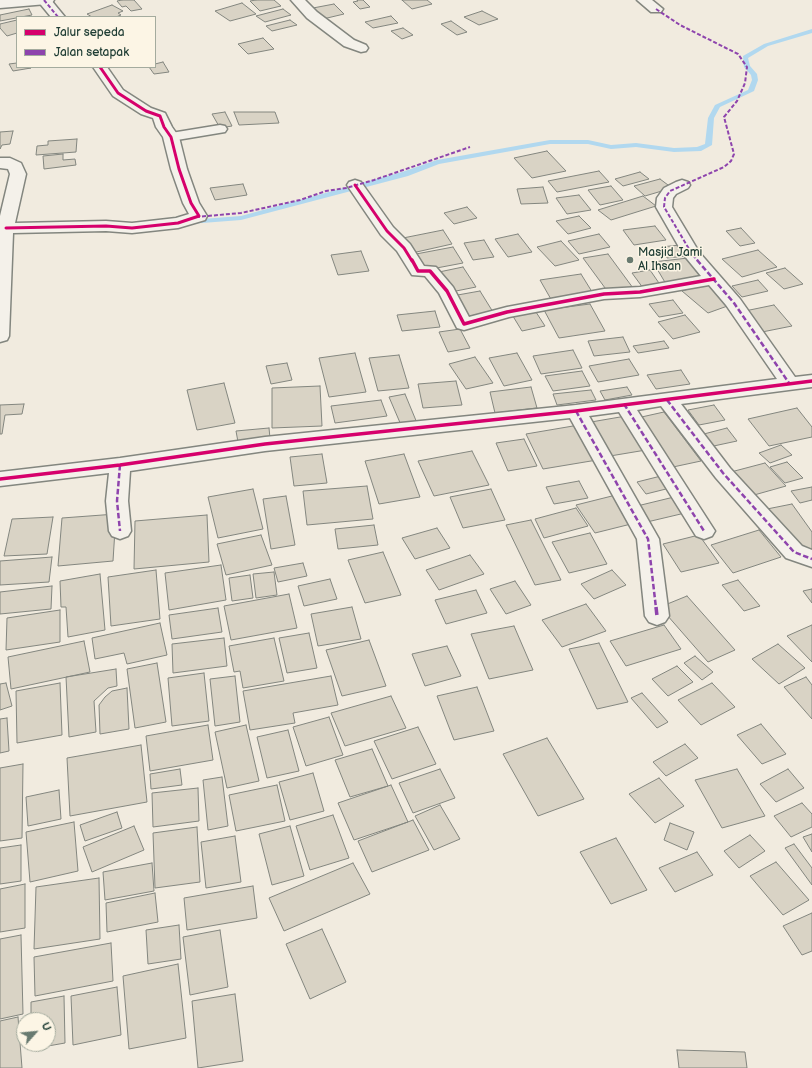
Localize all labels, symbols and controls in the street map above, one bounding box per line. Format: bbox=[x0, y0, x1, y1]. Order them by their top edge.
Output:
legend bbox=[16, 16, 156, 68]
text: Jalur sepeda bbox=[54, 25, 125, 40]
text: Jalan setapak bbox=[54, 45, 129, 60]
place label: Masjid Jami Al Ihsan bbox=[638, 246, 702, 274]
marker: Masjid Jami Al Ihsan bbox=[625, 255, 635, 265]
north arrow bbox=[16, 1012, 56, 1052]
text: U bbox=[39, 1020, 54, 1033]

